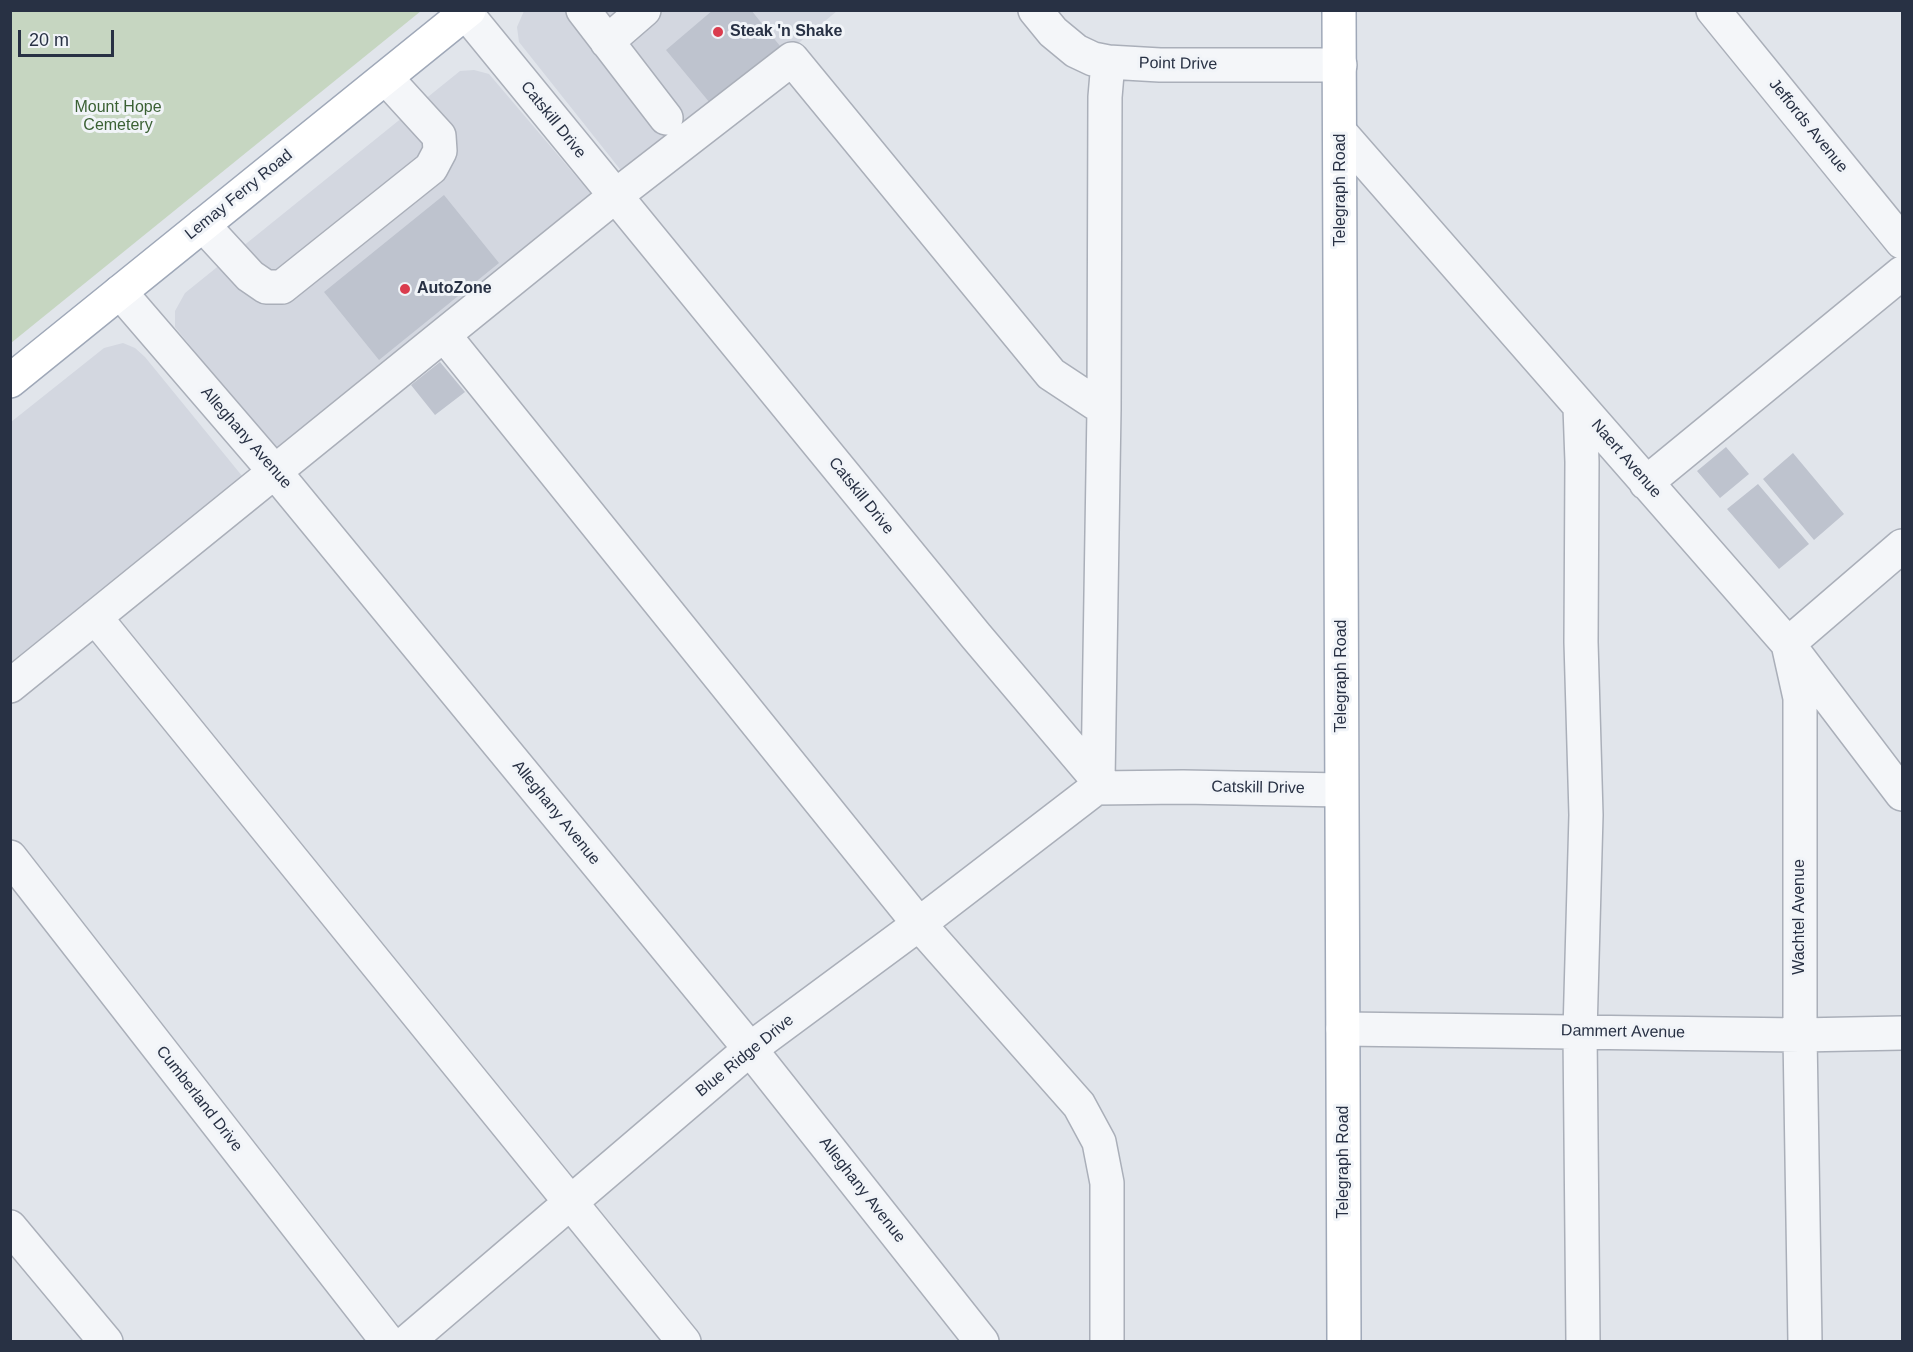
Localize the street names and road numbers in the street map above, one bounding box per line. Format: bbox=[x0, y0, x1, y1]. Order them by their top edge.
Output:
street label: Point Drive bbox=[1139, 54, 1217, 74]
street label: Jeffords Avenue bbox=[1764, 75, 1852, 177]
street label: Catskill Drive bbox=[516, 78, 590, 162]
street label: Telegraph Road bbox=[1331, 134, 1351, 246]
street label: Lemay Ferry Road bbox=[181, 146, 297, 244]
street label: Alleghany Avenue bbox=[197, 383, 295, 493]
street label: Naert Avenue bbox=[1587, 416, 1665, 502]
street label: Catskill Drive bbox=[824, 454, 898, 538]
street label: Telegraph Road bbox=[1332, 620, 1352, 732]
street label: Alleghany Avenue bbox=[508, 757, 604, 869]
street label: Catskill Drive bbox=[1211, 778, 1305, 798]
street label: Wachtel Avenue bbox=[1790, 859, 1810, 975]
street label: Blue Ridge Drive bbox=[692, 1011, 798, 1101]
street label: Dammert Avenue bbox=[1561, 1021, 1685, 1043]
street label: Cumberland Drive bbox=[152, 1042, 246, 1156]
street label: Telegraph Road bbox=[1334, 1106, 1354, 1218]
street label: Alleghany Avenue bbox=[815, 1133, 909, 1247]

